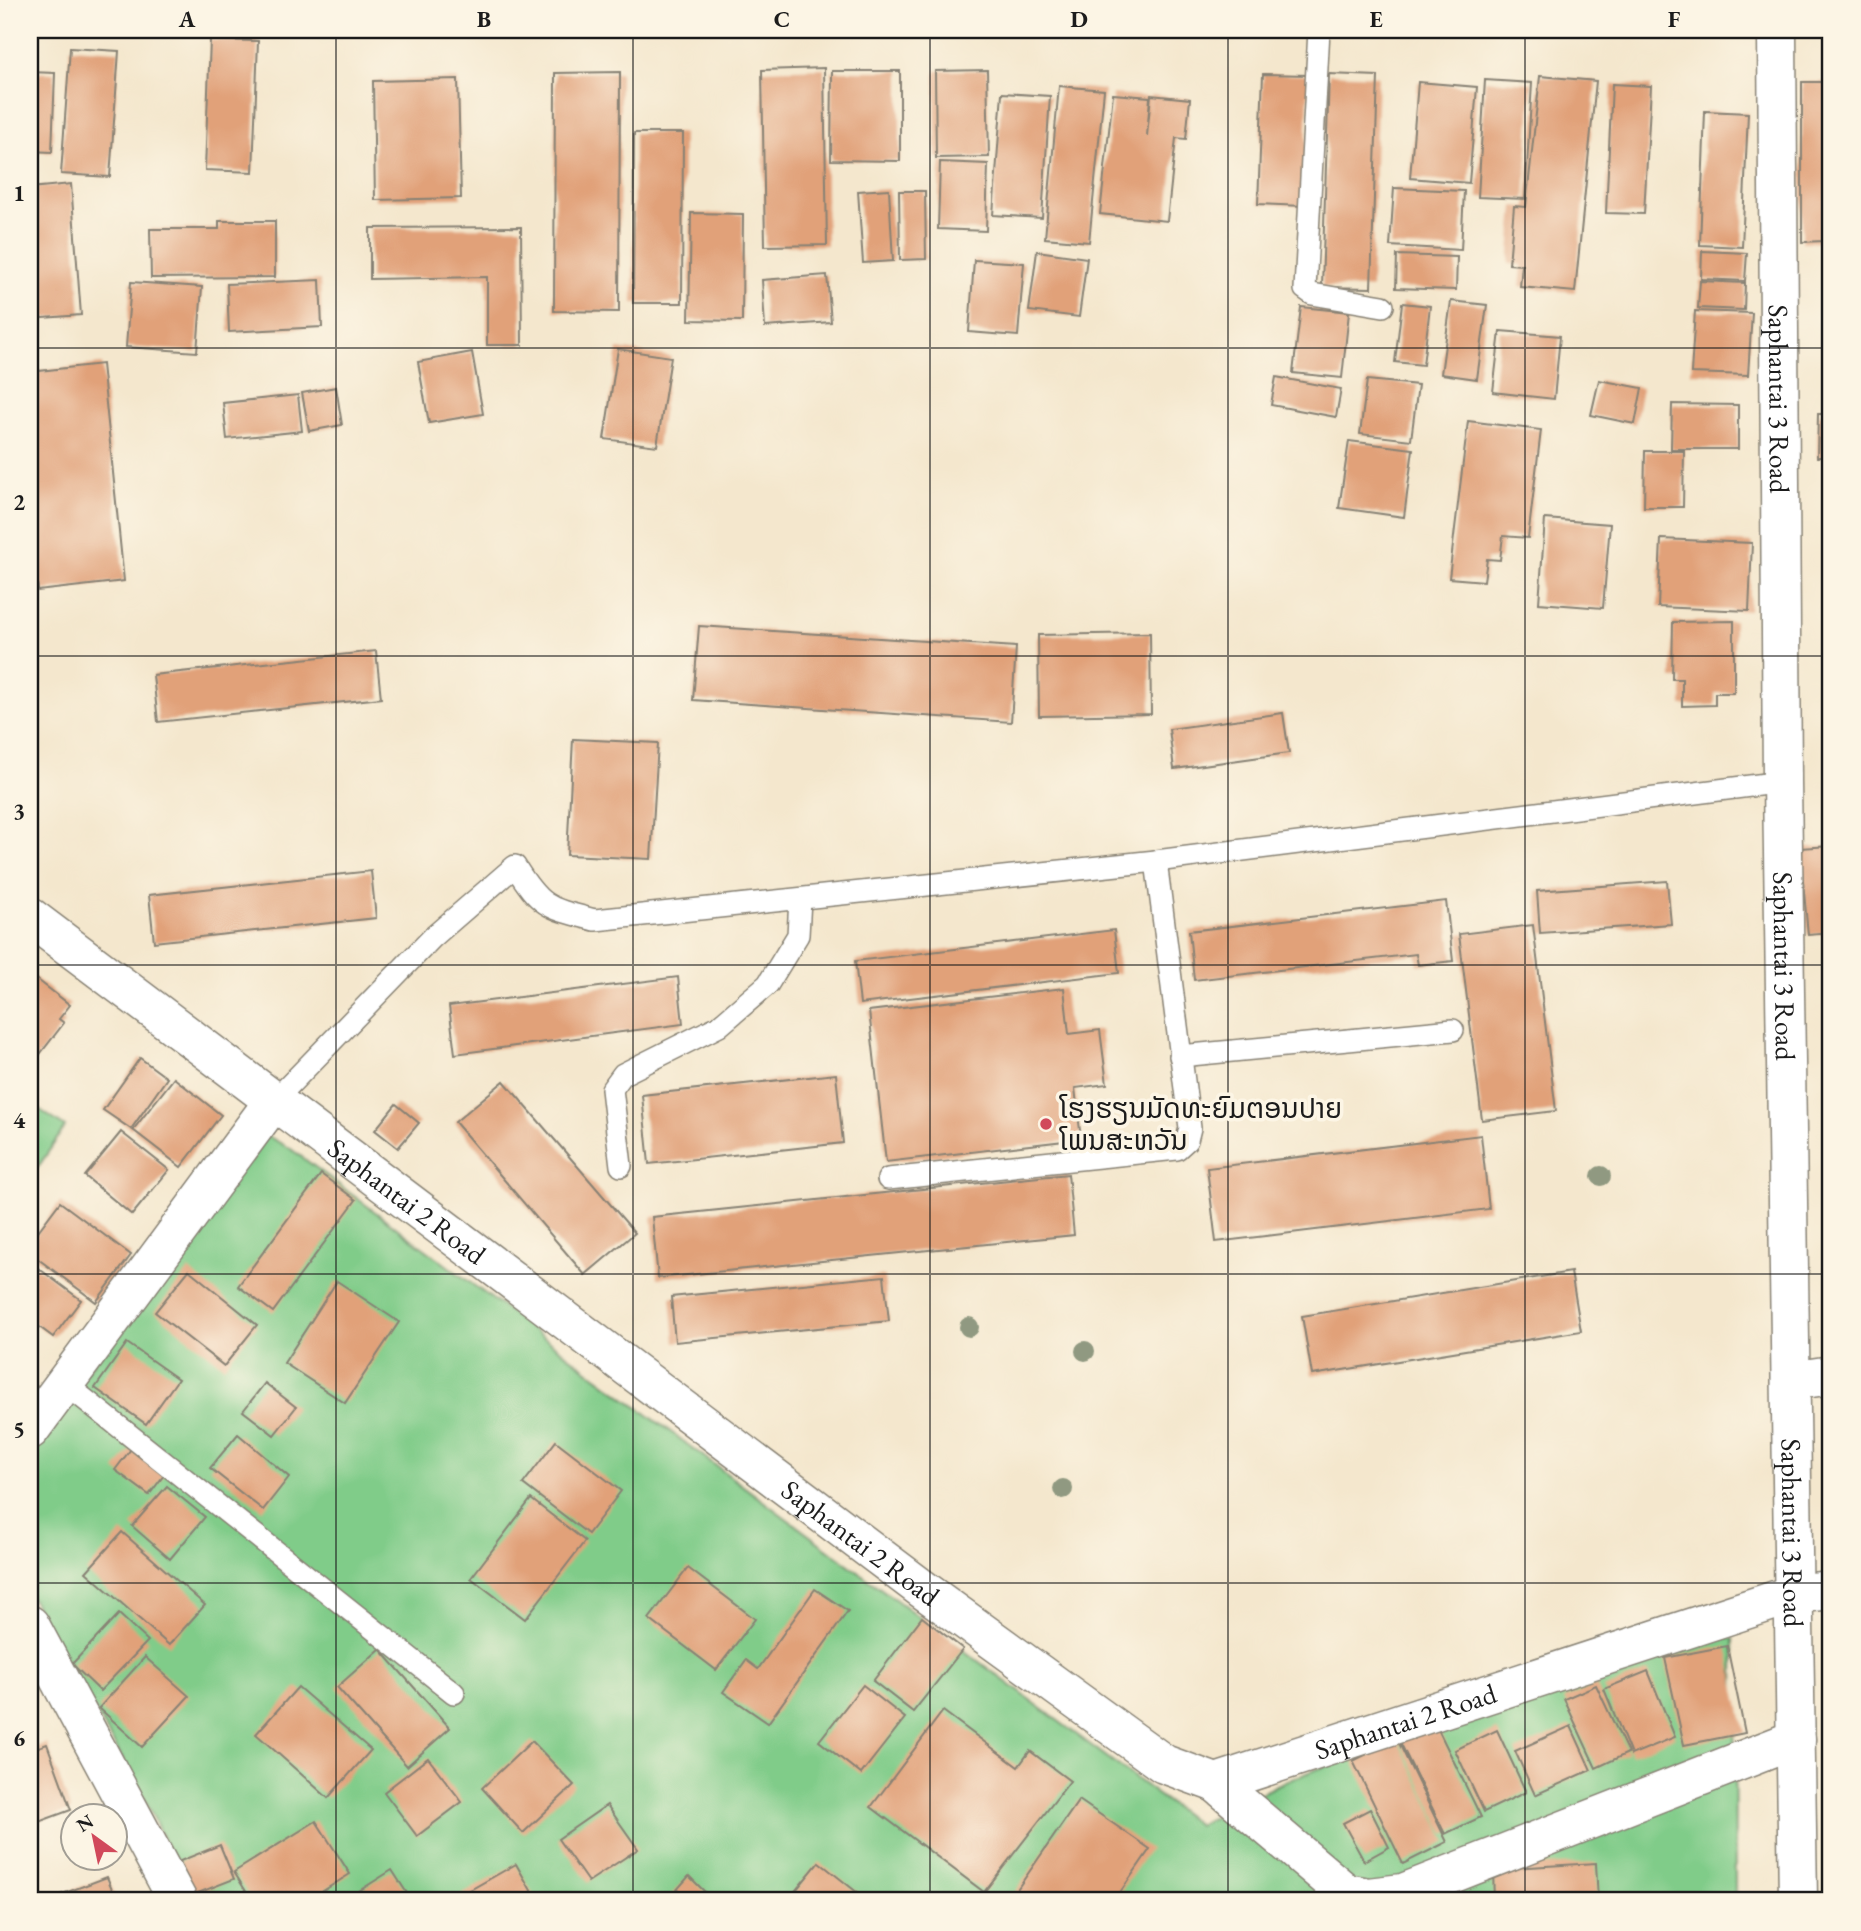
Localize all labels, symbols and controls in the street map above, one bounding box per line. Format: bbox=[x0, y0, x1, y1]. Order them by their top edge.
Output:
text: A bbox=[178, 4, 196, 34]
text: B bbox=[477, 4, 491, 34]
text: C bbox=[774, 4, 790, 34]
text: D bbox=[1070, 4, 1088, 34]
text: E bbox=[1369, 4, 1383, 34]
text: F bbox=[1668, 4, 1681, 34]
text: 1 bbox=[13, 178, 25, 208]
street label: Saphantai 3 Road bbox=[1761, 304, 1798, 494]
text: 2 bbox=[13, 487, 25, 517]
text: 3 bbox=[13, 796, 25, 826]
street label: Saphantai 3 Road bbox=[1765, 871, 1804, 1062]
place label: ໂຮງຮຽນມັດທະຍົມຕອນປາຍ ໂພນສະຫວັນ bbox=[1059, 1090, 1342, 1158]
text: 4 bbox=[13, 1105, 26, 1135]
marker: ໂຮງຮຽນມັດທະຍົມຕອນປາຍ ໂພນສະຫວັນ bbox=[1038, 1116, 1054, 1132]
street label: Saphantai 2 Road bbox=[321, 1130, 494, 1273]
text: 5 bbox=[13, 1414, 25, 1444]
street label: Saphantai 3 Road bbox=[1773, 1438, 1812, 1628]
street label: Saphantai 2 Road bbox=[774, 1471, 948, 1614]
street label: Saphantai 2 Road bbox=[1310, 1674, 1501, 1768]
text: 6 bbox=[13, 1723, 25, 1753]
north arrow bbox=[60, 1801, 130, 1871]
text: N bbox=[72, 1808, 99, 1838]

